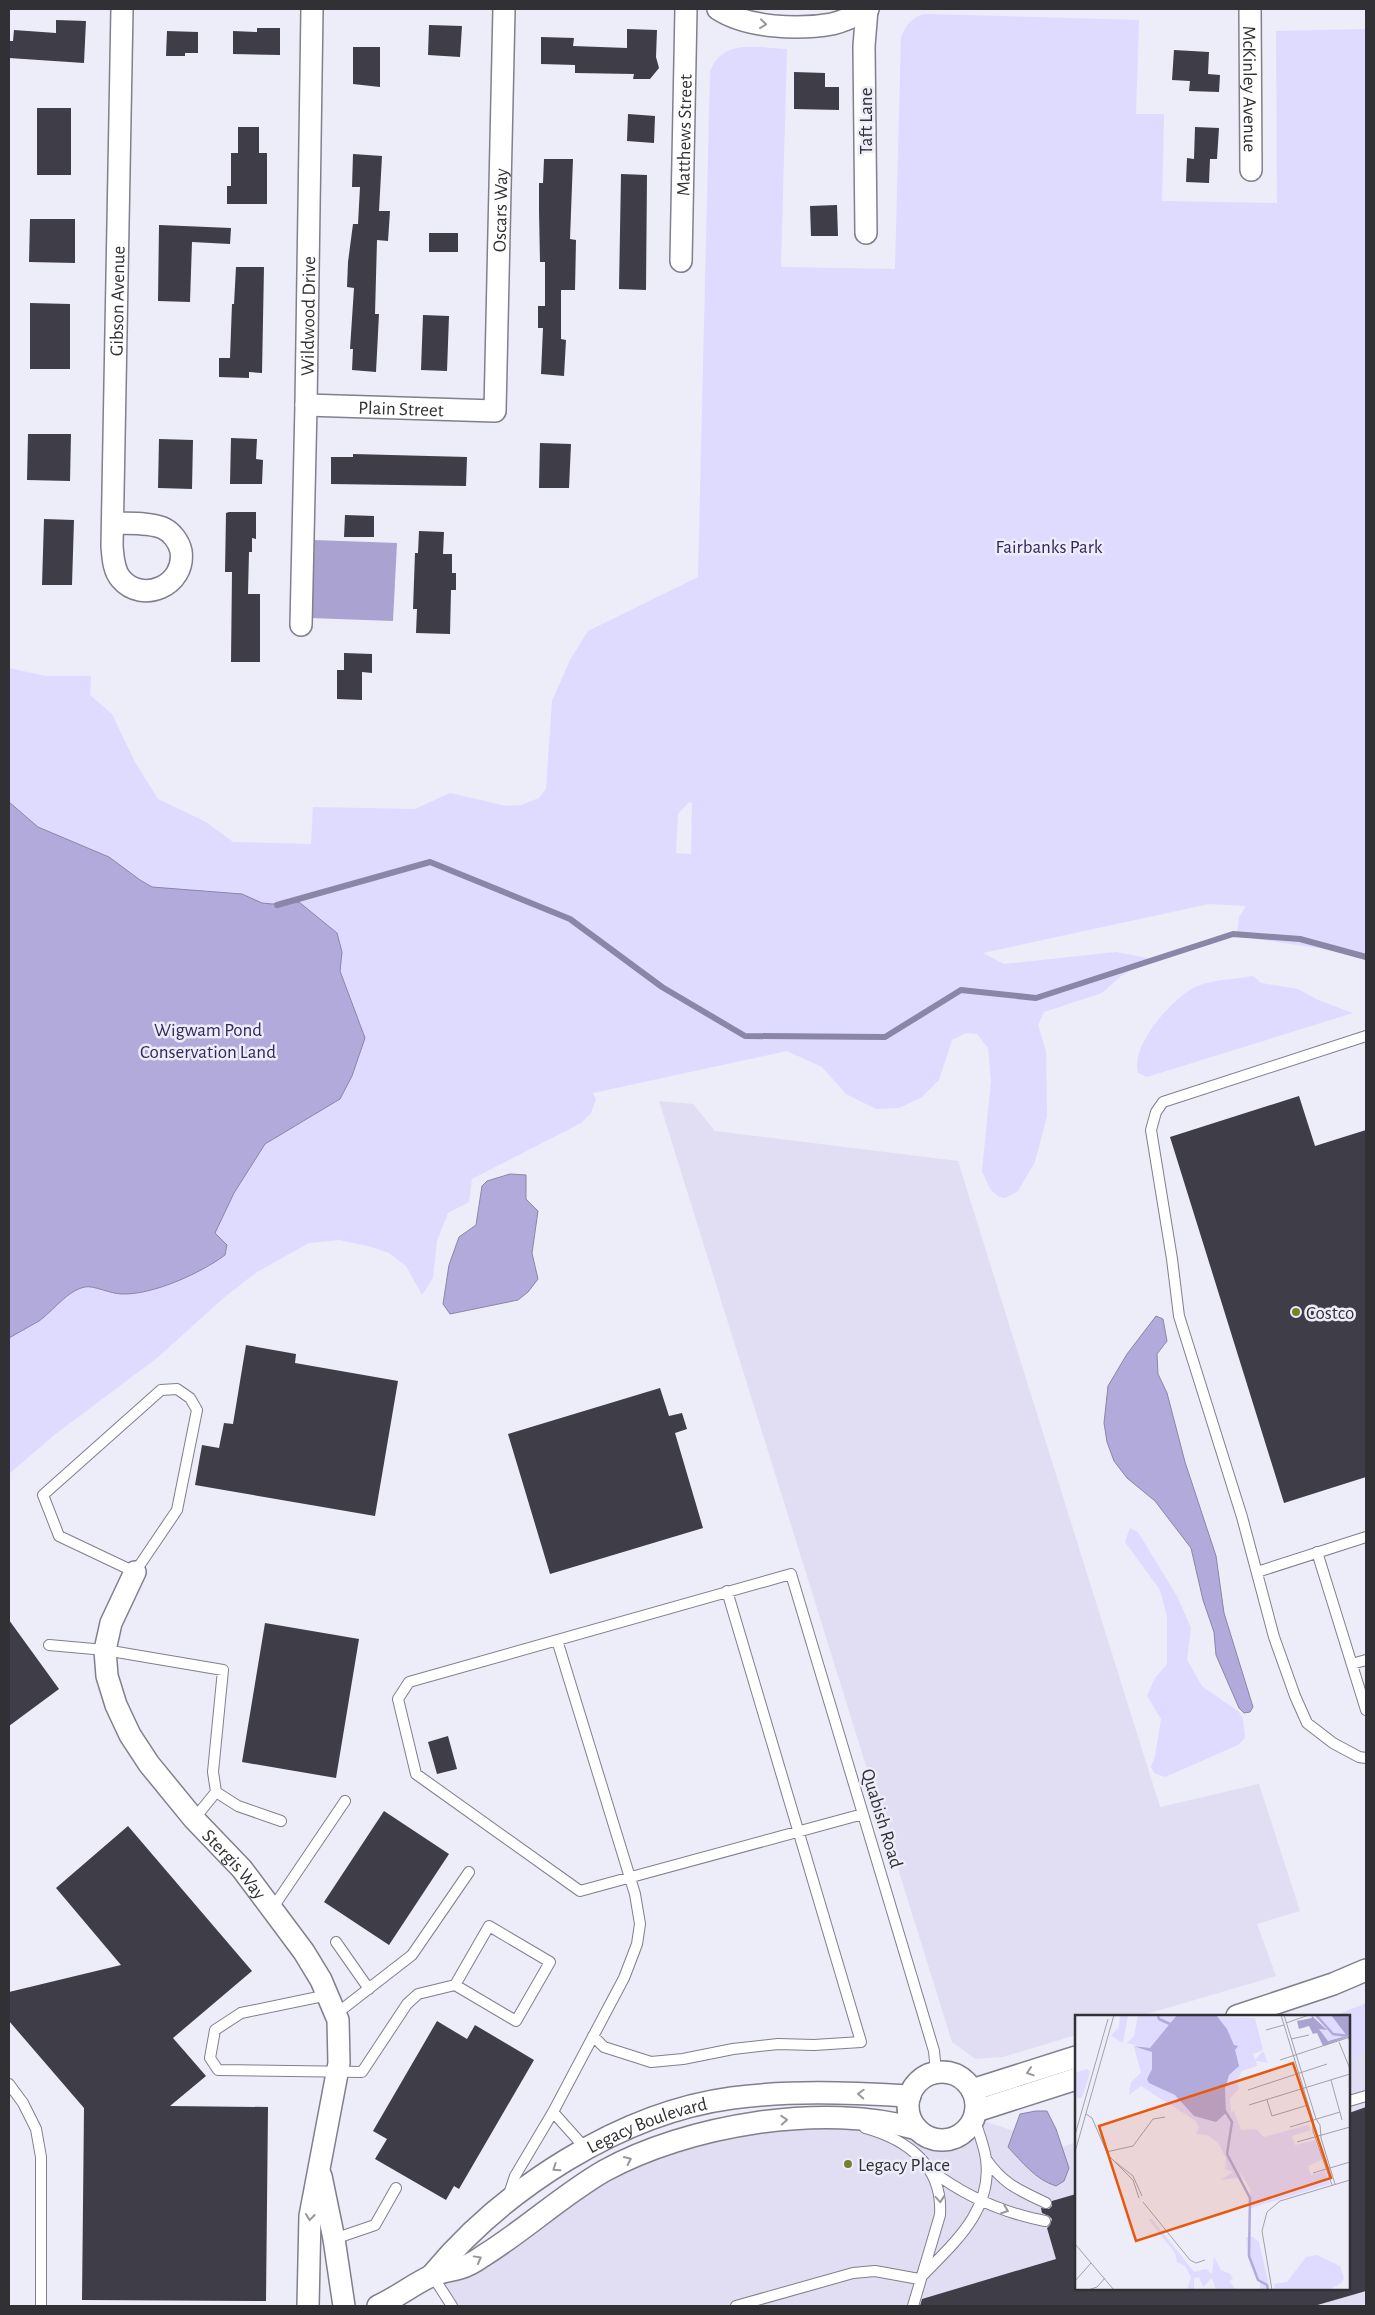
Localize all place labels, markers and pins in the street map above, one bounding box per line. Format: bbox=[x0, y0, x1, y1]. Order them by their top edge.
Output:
place label: Costco bbox=[1306, 1304, 1354, 1323]
marker: Costco bbox=[1290, 1306, 1302, 1318]
place label: Legacy Place bbox=[858, 2156, 950, 2175]
marker: Legacy Place bbox=[842, 2158, 854, 2170]

